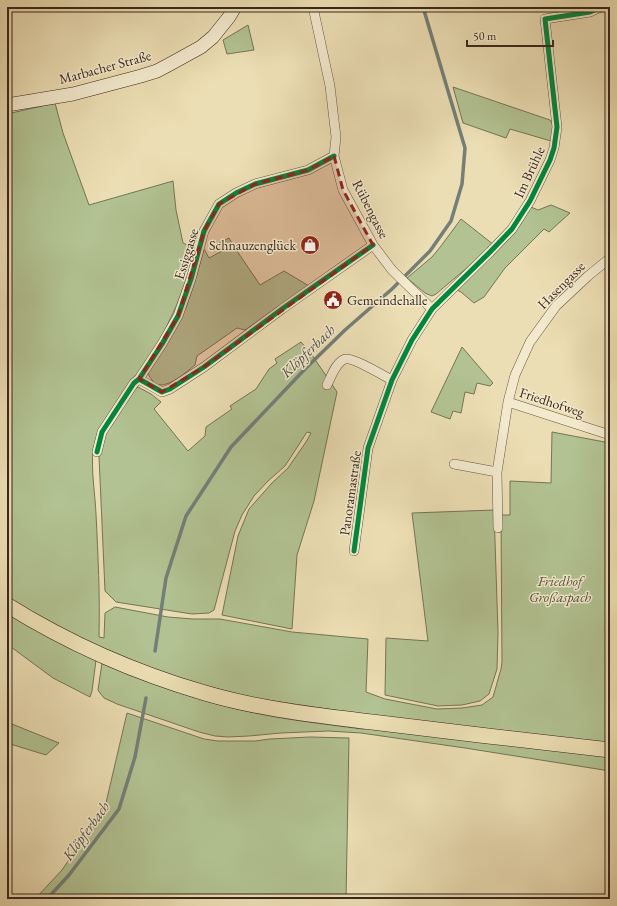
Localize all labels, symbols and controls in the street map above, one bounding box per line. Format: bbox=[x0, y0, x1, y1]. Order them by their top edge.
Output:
scale bar bbox=[467, 22, 553, 48]
text: 50 m bbox=[473, 28, 497, 44]
street label: Marbacher Straße bbox=[57, 46, 154, 88]
street label: Im Brühle bbox=[509, 143, 549, 201]
street label: Rübengasse bbox=[349, 177, 394, 242]
street label: Essiggasse bbox=[170, 226, 202, 282]
shop icon: Schnauzenglück bbox=[299, 234, 321, 256]
place label: Schnauzenglück bbox=[209, 236, 296, 254]
street label: Hasengasse bbox=[533, 257, 589, 313]
public building icon: Gemeindehalle bbox=[322, 289, 344, 311]
place label: Gemeindehalle bbox=[347, 291, 428, 309]
water label: Klöpferbach bbox=[276, 320, 339, 382]
street label: Friedhofweg bbox=[517, 383, 588, 421]
street label: Panoramastraße bbox=[335, 449, 365, 537]
park label: Friedhof Großaspach bbox=[529, 572, 591, 606]
water label: Klöpferbach bbox=[57, 797, 114, 865]

